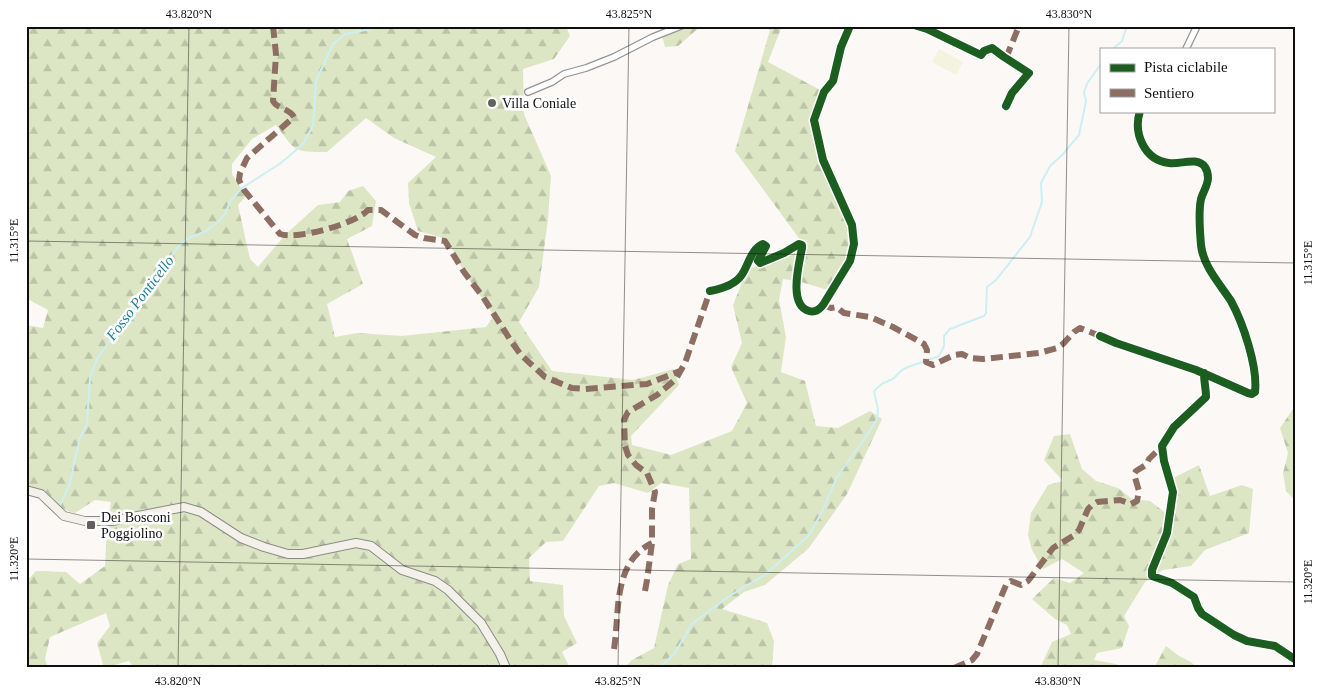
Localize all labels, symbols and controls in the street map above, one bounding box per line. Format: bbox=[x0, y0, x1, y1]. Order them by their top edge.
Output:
text: 43.820°N bbox=[166, 7, 213, 21]
text: 43.825°N bbox=[606, 7, 653, 21]
text: 43.830°N bbox=[1046, 7, 1093, 21]
legend bbox=[1100, 48, 1274, 112]
text: Pista ciclabile bbox=[1144, 59, 1228, 75]
text: Sentiero bbox=[1144, 85, 1194, 101]
place label: Villa Coniale bbox=[502, 96, 576, 111]
marker: Villa Coniale bbox=[486, 97, 498, 109]
text: 11.315°E bbox=[7, 219, 21, 263]
text: 11.315°E bbox=[1301, 241, 1315, 285]
water label: Fosso Ponticello bbox=[103, 252, 177, 344]
place label: Dei Bosconi Poggiolino bbox=[101, 510, 171, 541]
marker: Dei Bosconi Poggiolino bbox=[85, 519, 97, 531]
text: 11.320°E bbox=[7, 537, 21, 581]
text: 11.320°E bbox=[1301, 560, 1315, 604]
text: 43.820°N bbox=[155, 674, 202, 688]
text: 43.825°N bbox=[595, 674, 642, 688]
text: 43.830°N bbox=[1035, 674, 1082, 688]

